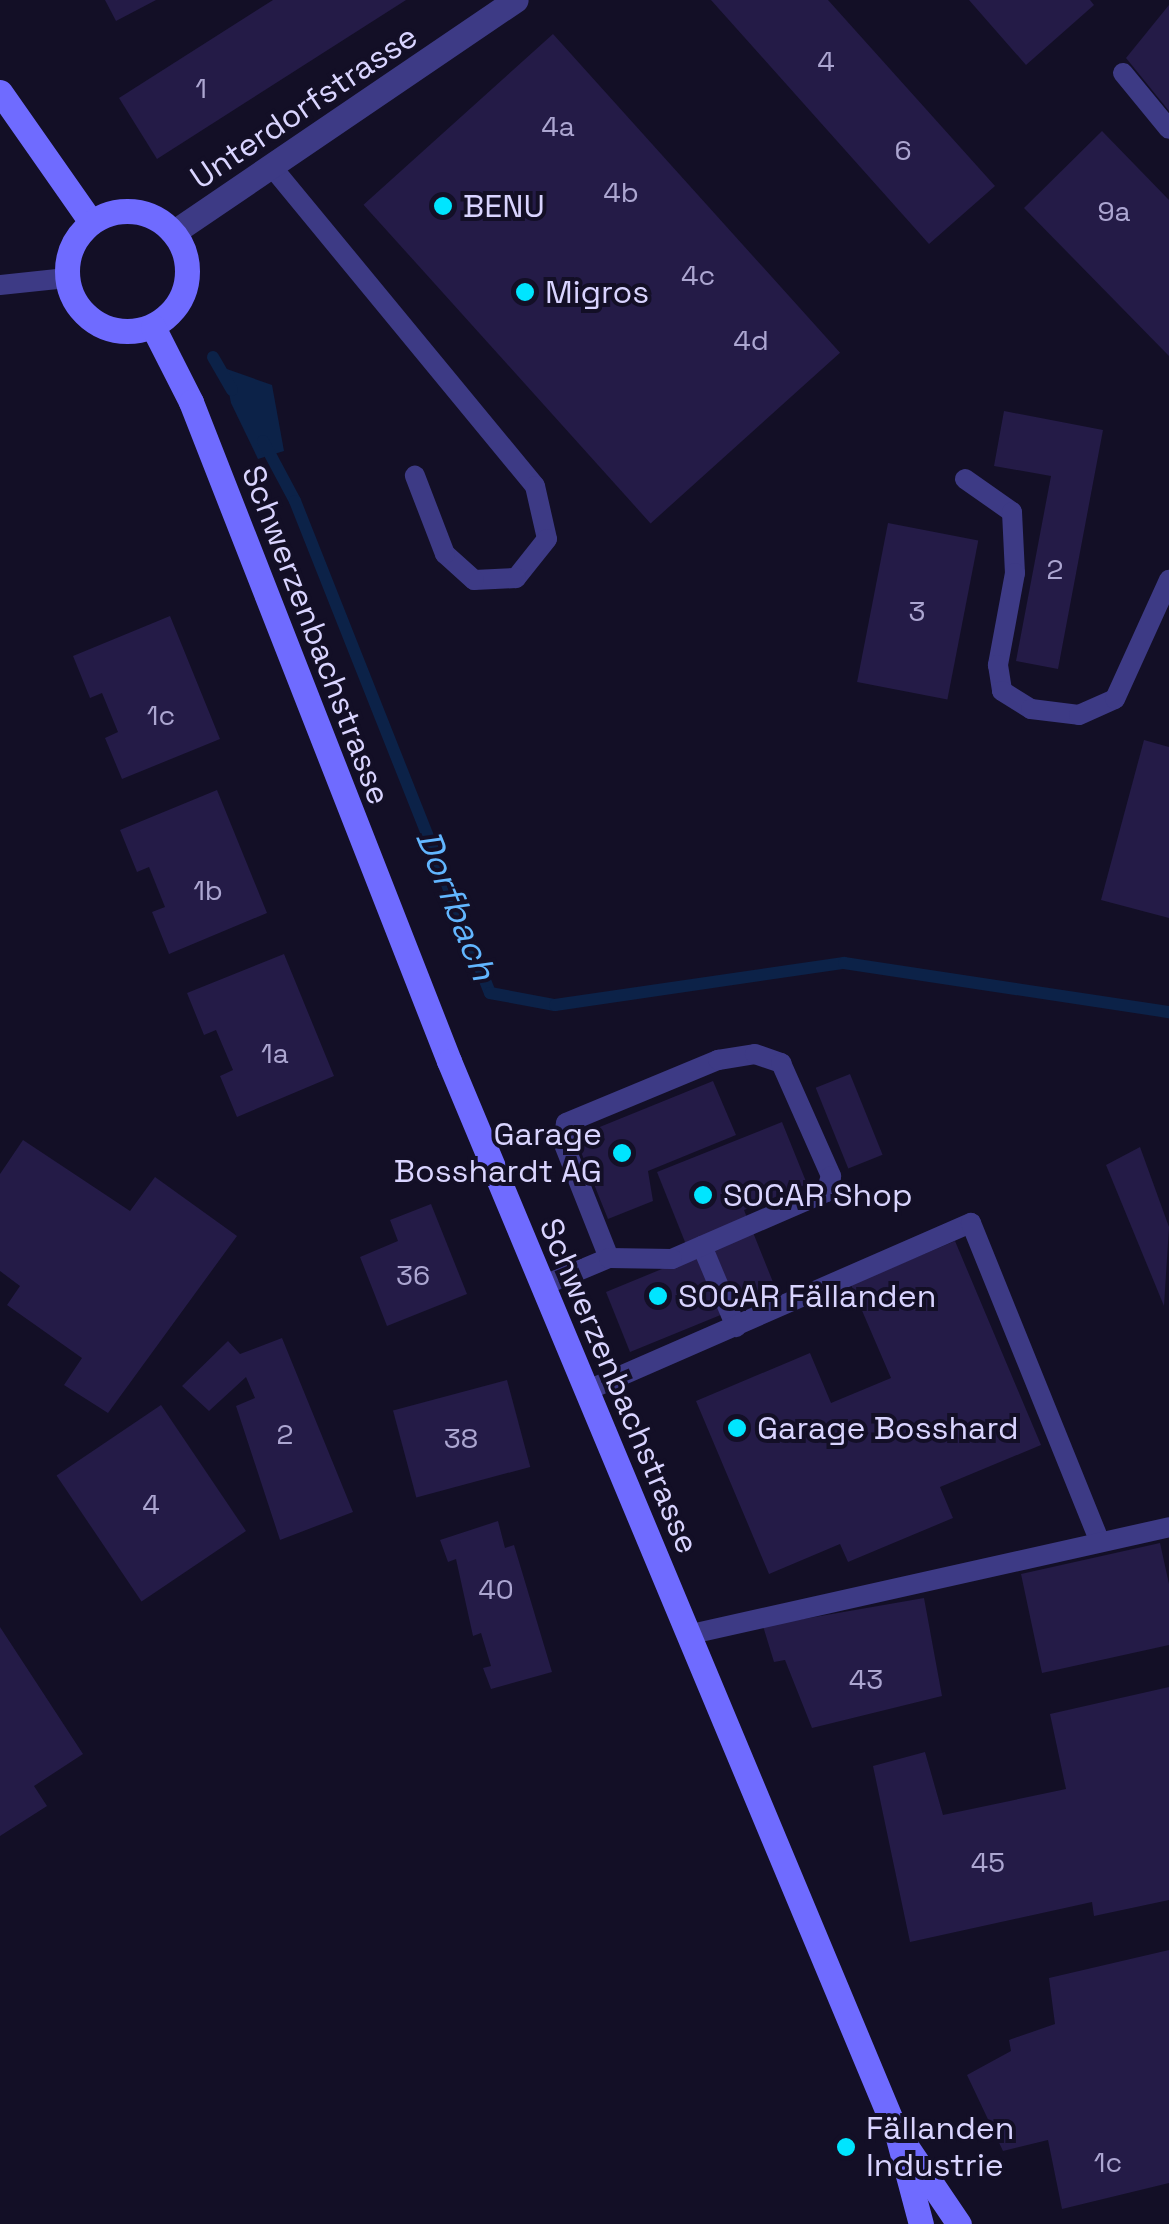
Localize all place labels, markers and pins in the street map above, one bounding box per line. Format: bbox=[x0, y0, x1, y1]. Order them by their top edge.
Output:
place label: BENU bbox=[463, 187, 545, 225]
marker: BENU bbox=[432, 195, 454, 217]
place label: Migros bbox=[545, 273, 649, 311]
marker: Migros bbox=[514, 281, 536, 303]
place label: Garage Bosshardt AG bbox=[393, 1116, 602, 1191]
marker: Garage Bosshardt AG bbox=[611, 1142, 633, 1164]
place label: SOCAR Shop bbox=[723, 1176, 913, 1214]
marker: SOCAR Shop bbox=[692, 1184, 714, 1206]
place label: SOCAR Fällanden bbox=[678, 1277, 936, 1315]
marker: SOCAR Fällanden bbox=[647, 1285, 669, 1307]
place label: Garage Bosshard bbox=[757, 1409, 1018, 1447]
marker: Garage Bosshard bbox=[726, 1417, 748, 1439]
place label: Fällanden Industrie bbox=[866, 2110, 1014, 2185]
marker: Fällanden Industrie bbox=[835, 2136, 857, 2158]

